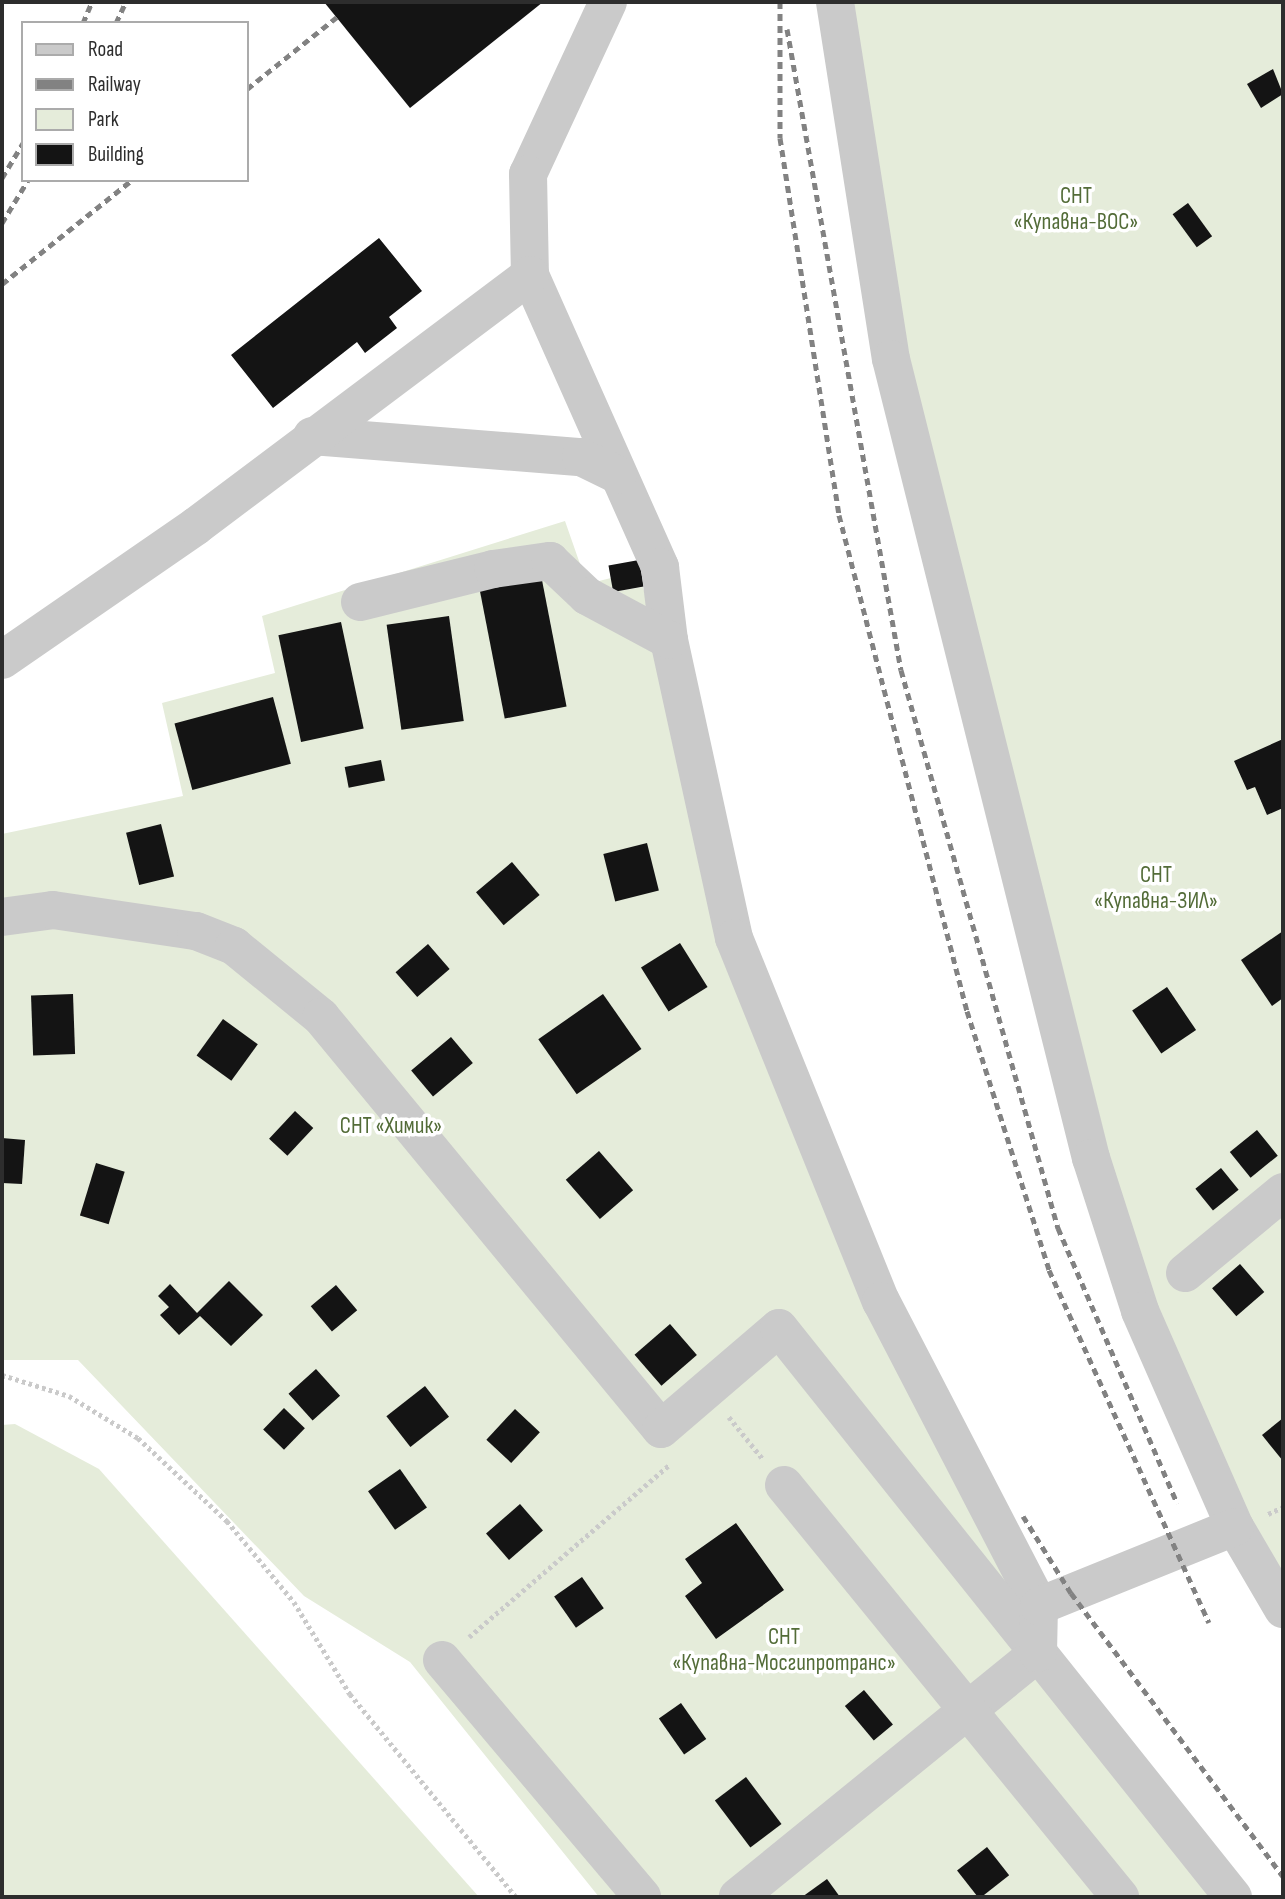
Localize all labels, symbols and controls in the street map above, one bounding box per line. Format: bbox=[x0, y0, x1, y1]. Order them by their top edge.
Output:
legend bbox=[21, 21, 248, 182]
text: Road bbox=[88, 37, 123, 62]
text: Railway bbox=[88, 72, 141, 97]
text: Park bbox=[88, 107, 119, 132]
text: Building bbox=[88, 142, 144, 167]
park label: СНТ «Купавна-ВОС» bbox=[1014, 182, 1138, 236]
park label: СНТ «Купавна-ЗИЛ» bbox=[1094, 861, 1218, 915]
park label: СНТ «Химик» bbox=[340, 1112, 442, 1140]
park label: СНТ «Купавна-Мосгипротранс» bbox=[672, 1623, 896, 1677]

